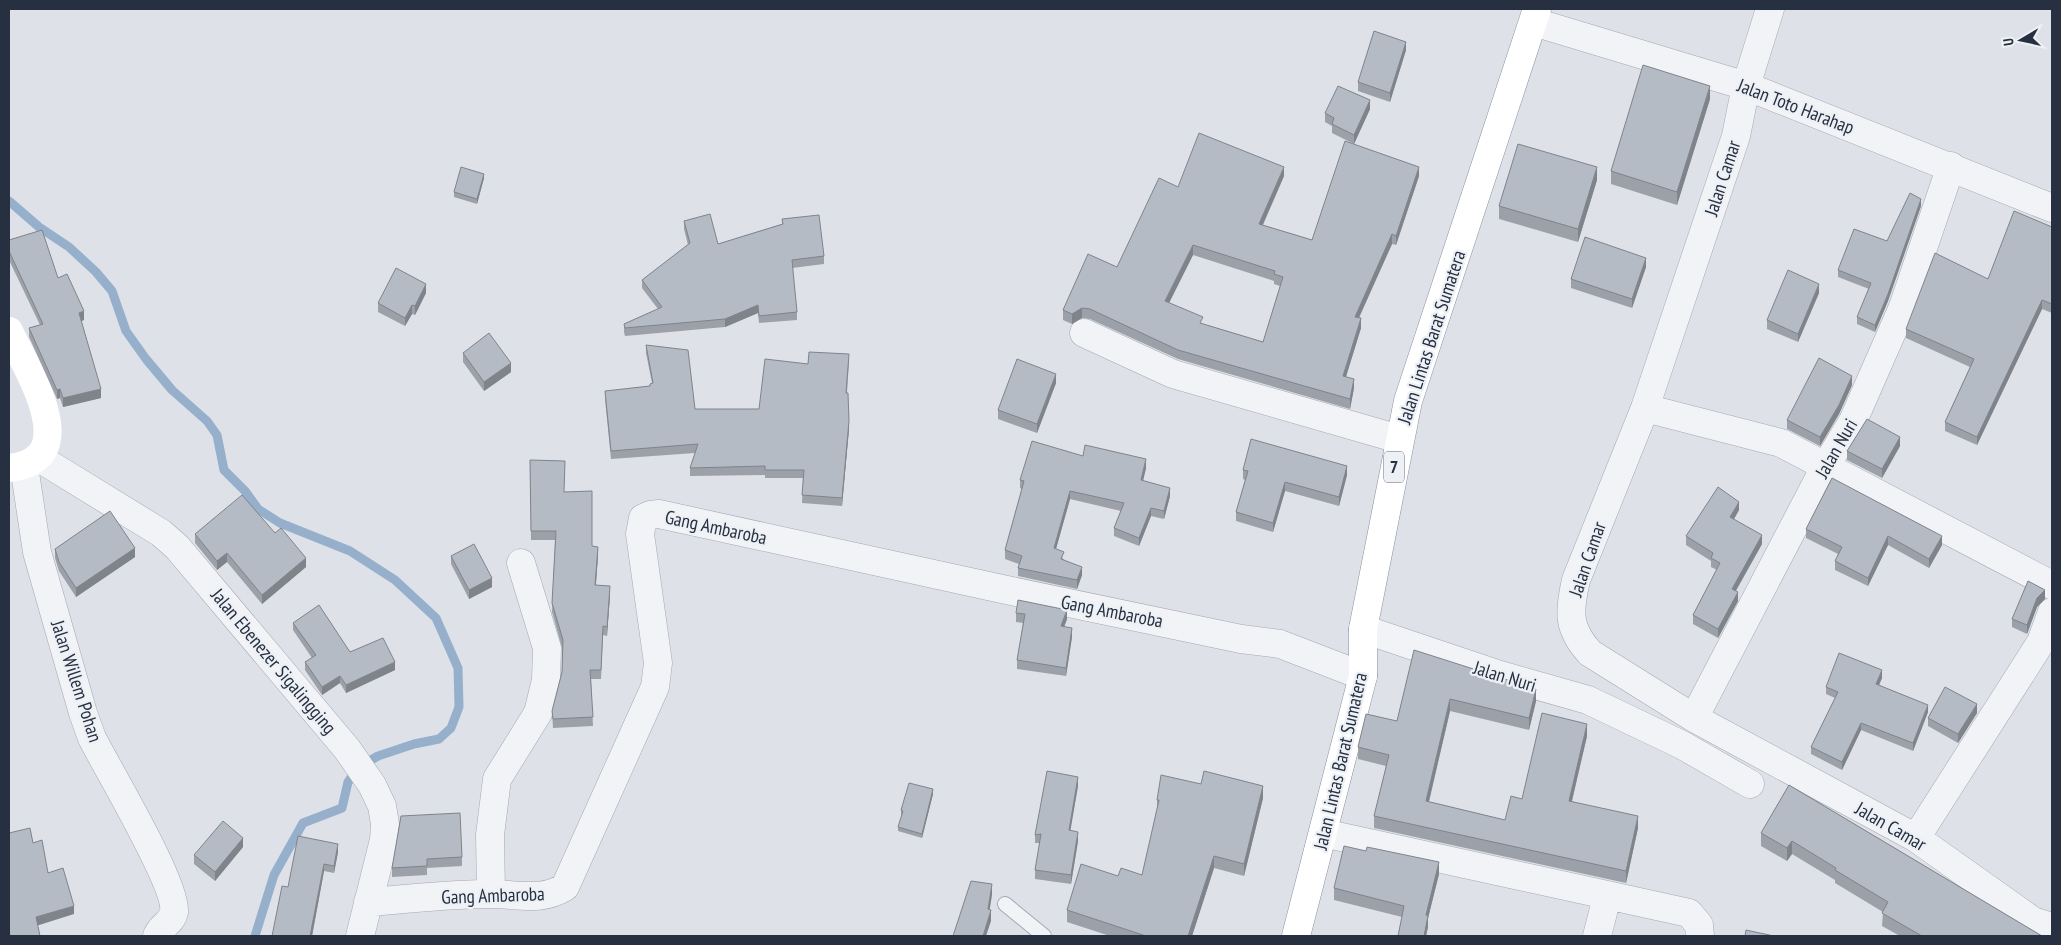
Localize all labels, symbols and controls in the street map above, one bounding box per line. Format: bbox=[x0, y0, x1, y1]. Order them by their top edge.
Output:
north arrow bbox=[1996, 15, 2046, 65]
text: U bbox=[1999, 37, 2018, 47]
street label: Jalan Toto Harahap bbox=[1733, 72, 1858, 139]
street label: Jalan Camar bbox=[1698, 137, 1746, 220]
street label: Jalan Lintas Barat Sumatera bbox=[1391, 247, 1470, 428]
street label: Jalan Nuri bbox=[1809, 414, 1862, 483]
road number: 7 bbox=[1384, 452, 1404, 482]
street label: Gang Ambaroba bbox=[663, 505, 769, 549]
street label: Jalan Camar bbox=[1563, 518, 1611, 601]
street label: Jalan Ebenezer Sigalingging bbox=[205, 583, 342, 739]
street label: Gang Ambaroba bbox=[1059, 589, 1165, 633]
street label: Jalan Willem Pohan bbox=[46, 616, 108, 745]
street label: Jalan Nuri bbox=[1470, 655, 1539, 697]
street label: Jalan Lintas Barat Sumatera bbox=[1308, 670, 1372, 853]
street label: Jalan Camar bbox=[1850, 796, 1931, 856]
street label: Gang Ambaroba bbox=[441, 881, 545, 909]

